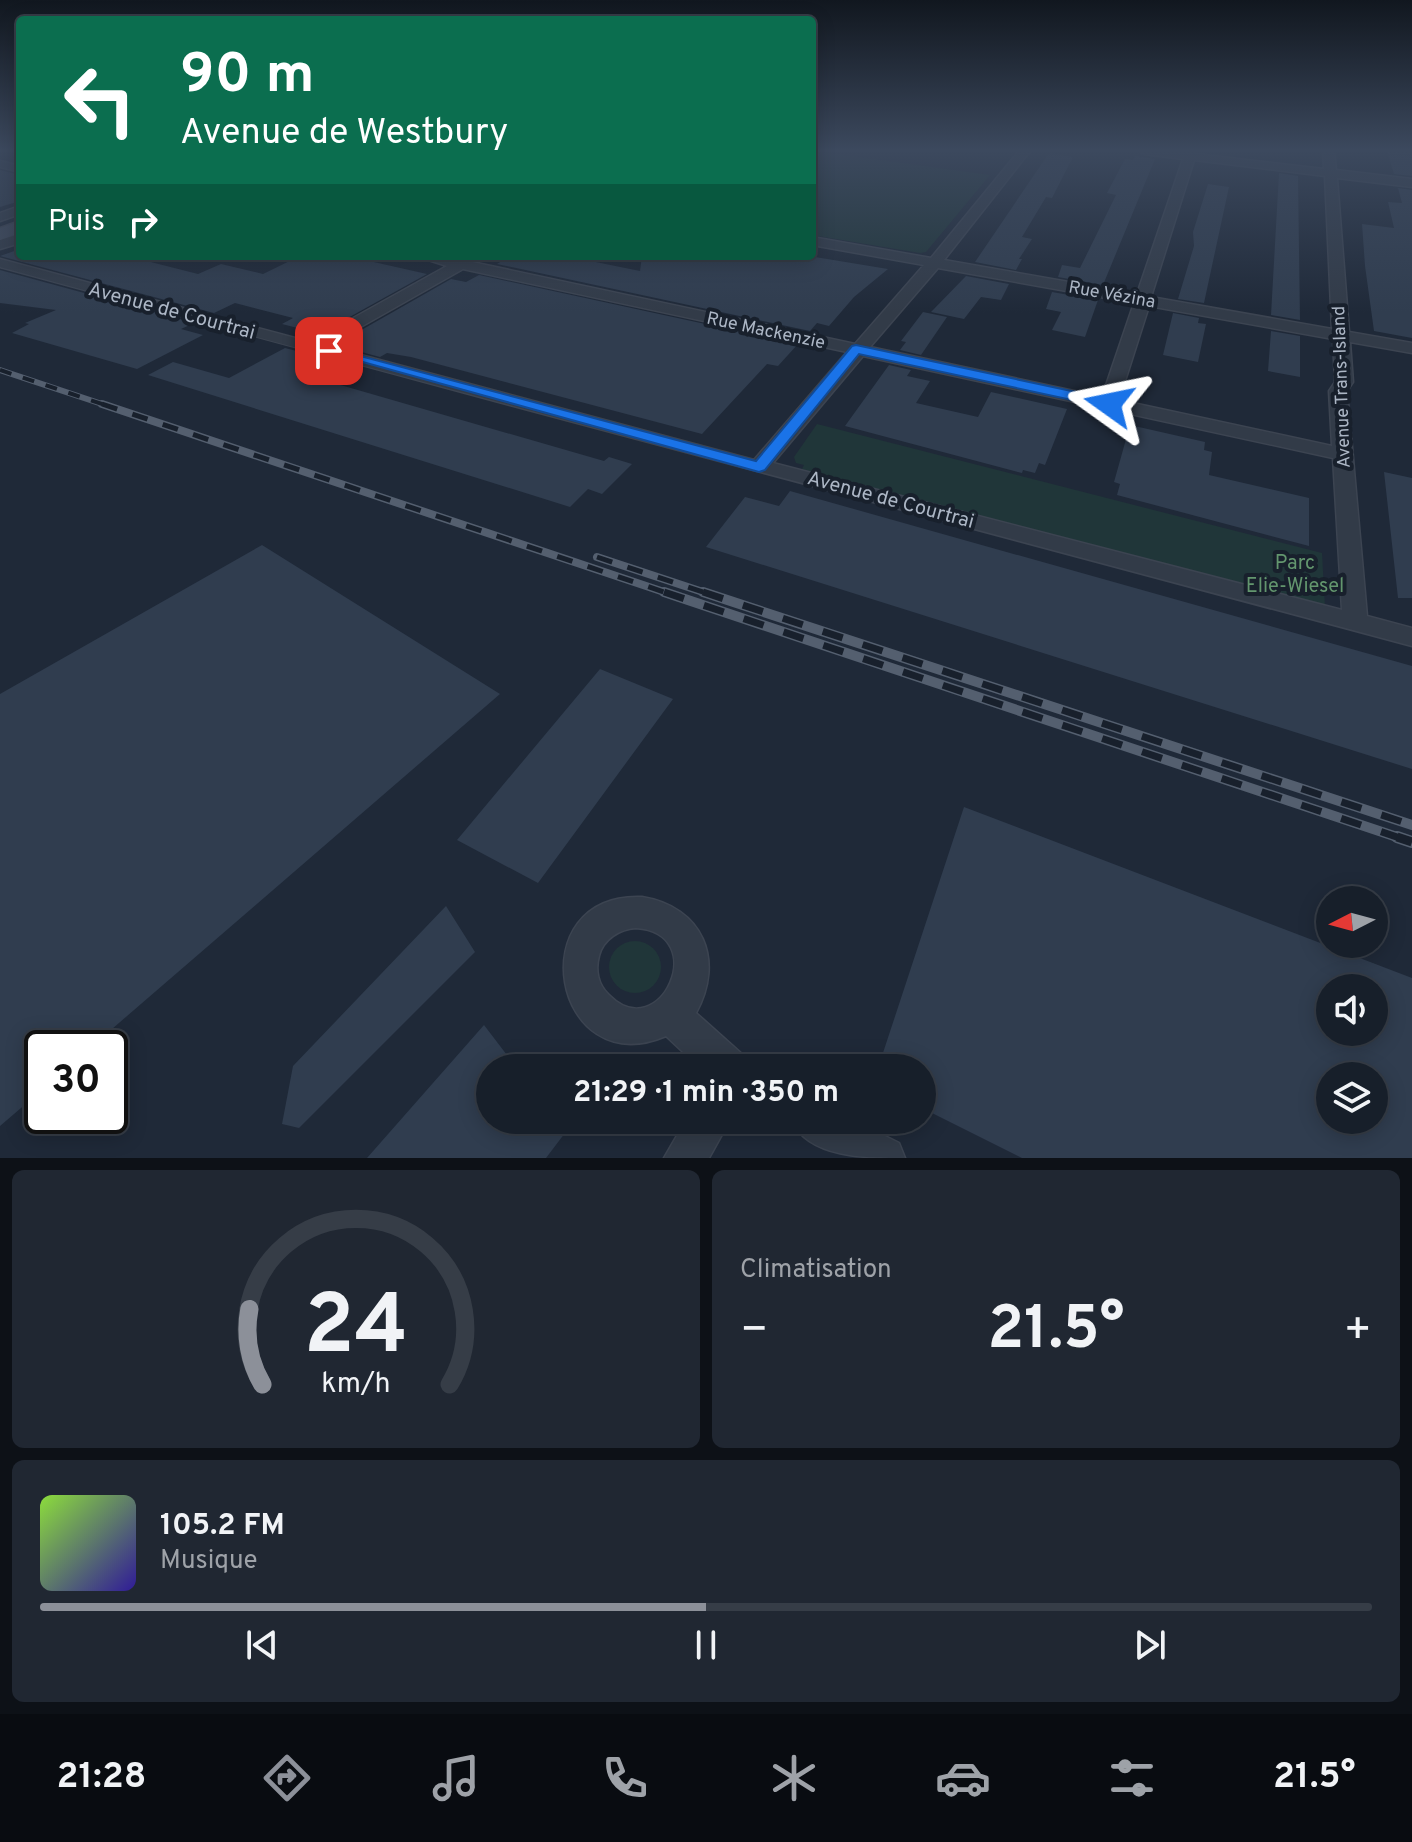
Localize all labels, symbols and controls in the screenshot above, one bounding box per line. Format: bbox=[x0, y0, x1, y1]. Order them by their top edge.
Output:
text: 90 m bbox=[180, 42, 315, 112]
icon: left bbox=[48, 48, 152, 152]
text: Avenue de Westbury bbox=[180, 111, 508, 157]
icon: right bbox=[121, 200, 165, 244]
text: Puis bbox=[48, 204, 105, 241]
street label: Avenue de Courtrai bbox=[85, 277, 258, 347]
street label: Rue Vézina bbox=[1066, 277, 1157, 314]
street label: Avenue Trans-Island bbox=[1328, 305, 1357, 469]
street label: Rue Mackenzie bbox=[704, 308, 827, 355]
pin bbox=[295, 317, 363, 385]
icon: arrive bbox=[307, 329, 351, 373]
position arrow bbox=[1067, 362, 1151, 446]
street label: Avenue de Courtrai bbox=[804, 466, 977, 536]
park label: Parc Elie-Wiesel bbox=[1246, 551, 1344, 600]
north arrow bbox=[1316, 886, 1388, 958]
map controls bbox=[1316, 886, 1388, 1134]
button: sound bbox=[1316, 974, 1388, 1046]
speed limit sign: 30 bbox=[24, 1030, 128, 1134]
button: layers bbox=[1316, 1062, 1388, 1134]
text: 21:29 · 1 min · 350 m bbox=[573, 1075, 839, 1112]
text: Climatisation bbox=[740, 1254, 892, 1287]
text: 24 bbox=[304, 1278, 408, 1383]
text: 21.5° bbox=[987, 1294, 1125, 1370]
text: − bbox=[740, 1304, 768, 1360]
text: + bbox=[1344, 1304, 1372, 1360]
text: km/h bbox=[321, 1367, 391, 1403]
text: 105.2 FM bbox=[160, 1508, 285, 1545]
text: Musique bbox=[160, 1545, 257, 1578]
icon: previous bbox=[240, 1623, 284, 1667]
icon: pause bbox=[684, 1623, 728, 1667]
icon: next bbox=[1128, 1623, 1172, 1667]
icon: directions bbox=[259, 1750, 315, 1806]
icon: music bbox=[428, 1750, 484, 1806]
icon: phone bbox=[597, 1750, 653, 1806]
icon: climate bbox=[766, 1750, 822, 1806]
icon: car bbox=[935, 1750, 991, 1806]
icon: filters bbox=[1104, 1750, 1160, 1806]
text: 21:28 bbox=[56, 1755, 146, 1801]
text: 21.5° bbox=[1273, 1755, 1355, 1801]

